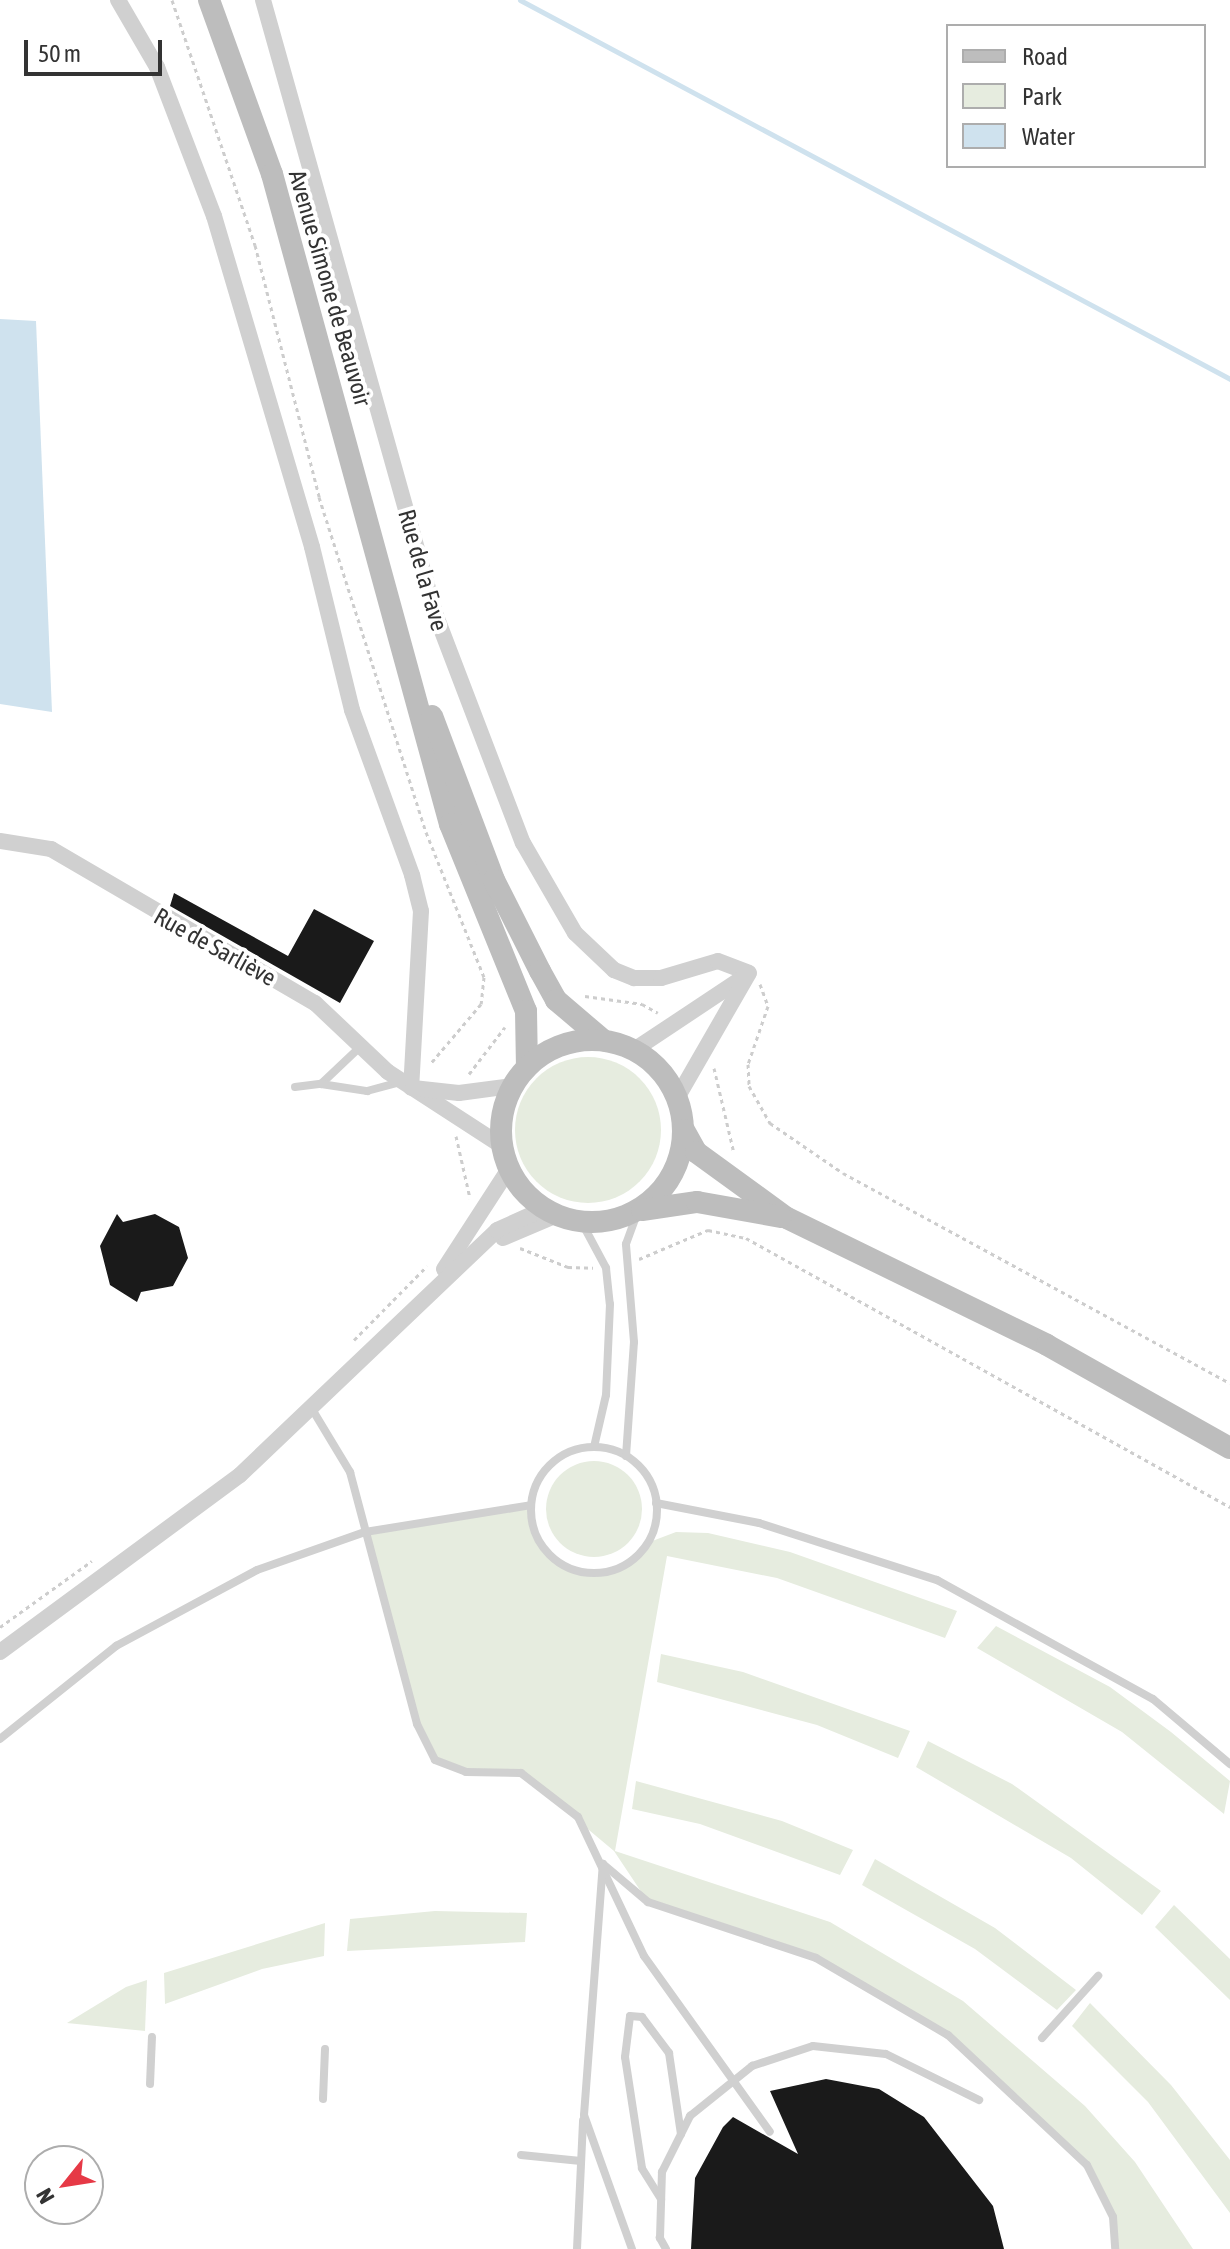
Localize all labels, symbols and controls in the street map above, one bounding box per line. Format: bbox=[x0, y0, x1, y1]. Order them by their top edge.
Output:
scale bar bbox=[28, 24, 166, 74]
legend bbox=[946, 24, 1206, 168]
text: 50 m bbox=[38, 40, 81, 67]
text: Road bbox=[1022, 43, 1068, 70]
text: Park bbox=[1022, 83, 1062, 110]
text: Water bbox=[1022, 123, 1075, 150]
street label: Avenue Simone de Beauvoir bbox=[283, 167, 377, 409]
street label: Rue de la Fave bbox=[392, 506, 454, 634]
street label: Rue de Sarliève bbox=[149, 902, 281, 992]
north arrow bbox=[24, 2145, 104, 2225]
text: N bbox=[30, 2184, 59, 2208]

